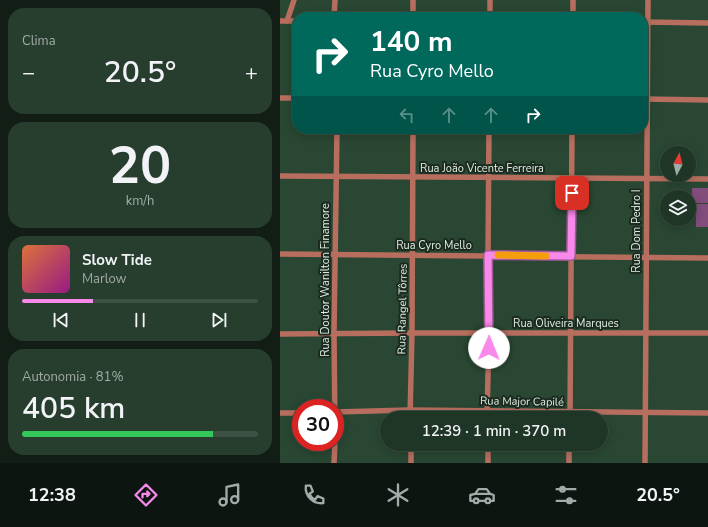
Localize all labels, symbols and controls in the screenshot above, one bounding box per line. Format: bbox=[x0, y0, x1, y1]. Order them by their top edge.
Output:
text: 140 m bbox=[370, 23, 453, 61]
icon: right bbox=[304, 28, 356, 80]
text: Clima bbox=[22, 32, 56, 50]
text: 20.5° bbox=[104, 52, 176, 93]
text: − bbox=[22, 58, 35, 88]
text: + bbox=[245, 58, 258, 88]
text: Rua Cyro Mello bbox=[370, 59, 494, 83]
icon: left bbox=[396, 104, 418, 126]
icon: ahead bbox=[438, 104, 460, 126]
icon: ahead bbox=[480, 104, 502, 126]
icon: right bbox=[522, 104, 544, 126]
text: 20 bbox=[109, 130, 171, 201]
north arrow bbox=[660, 146, 696, 182]
map controls bbox=[660, 146, 696, 226]
street label: Rua João Vicente Ferreira bbox=[420, 161, 544, 176]
pin bbox=[555, 176, 589, 210]
icon: arrive bbox=[561, 182, 583, 204]
street label: Rua Dom Pedro I bbox=[629, 189, 644, 273]
button: layers bbox=[660, 190, 696, 226]
text: km/h bbox=[126, 192, 154, 210]
street label: Rua Doutor Wanilton Finamore bbox=[318, 203, 333, 357]
street label: Rua Cyro Mello bbox=[396, 238, 472, 253]
text: Slow Tide bbox=[82, 250, 152, 270]
street label: Rua Rangel Tôrres bbox=[394, 263, 411, 355]
text: Marlow bbox=[82, 270, 127, 288]
icon: previous bbox=[50, 309, 72, 331]
icon: pause bbox=[129, 309, 151, 331]
icon: next bbox=[208, 309, 230, 331]
street label: Rua Oliveira Marques bbox=[513, 316, 619, 331]
position arrow bbox=[468, 327, 510, 369]
text: Autonomia · 81% bbox=[22, 368, 123, 386]
text: 405 km bbox=[22, 388, 125, 429]
street label: Rua Major Capilé bbox=[480, 393, 564, 410]
speed limit sign: 30 bbox=[292, 399, 344, 451]
text: 12:39 · 1 min · 370 m bbox=[422, 421, 566, 441]
icon: directions bbox=[132, 481, 160, 509]
icon: music bbox=[216, 481, 244, 509]
icon: phone bbox=[300, 481, 328, 509]
icon: climate bbox=[384, 481, 412, 509]
icon: car bbox=[468, 481, 496, 509]
icon: filters bbox=[552, 481, 580, 509]
text: 12:38 bbox=[28, 483, 76, 507]
text: 20.5° bbox=[636, 483, 680, 507]

